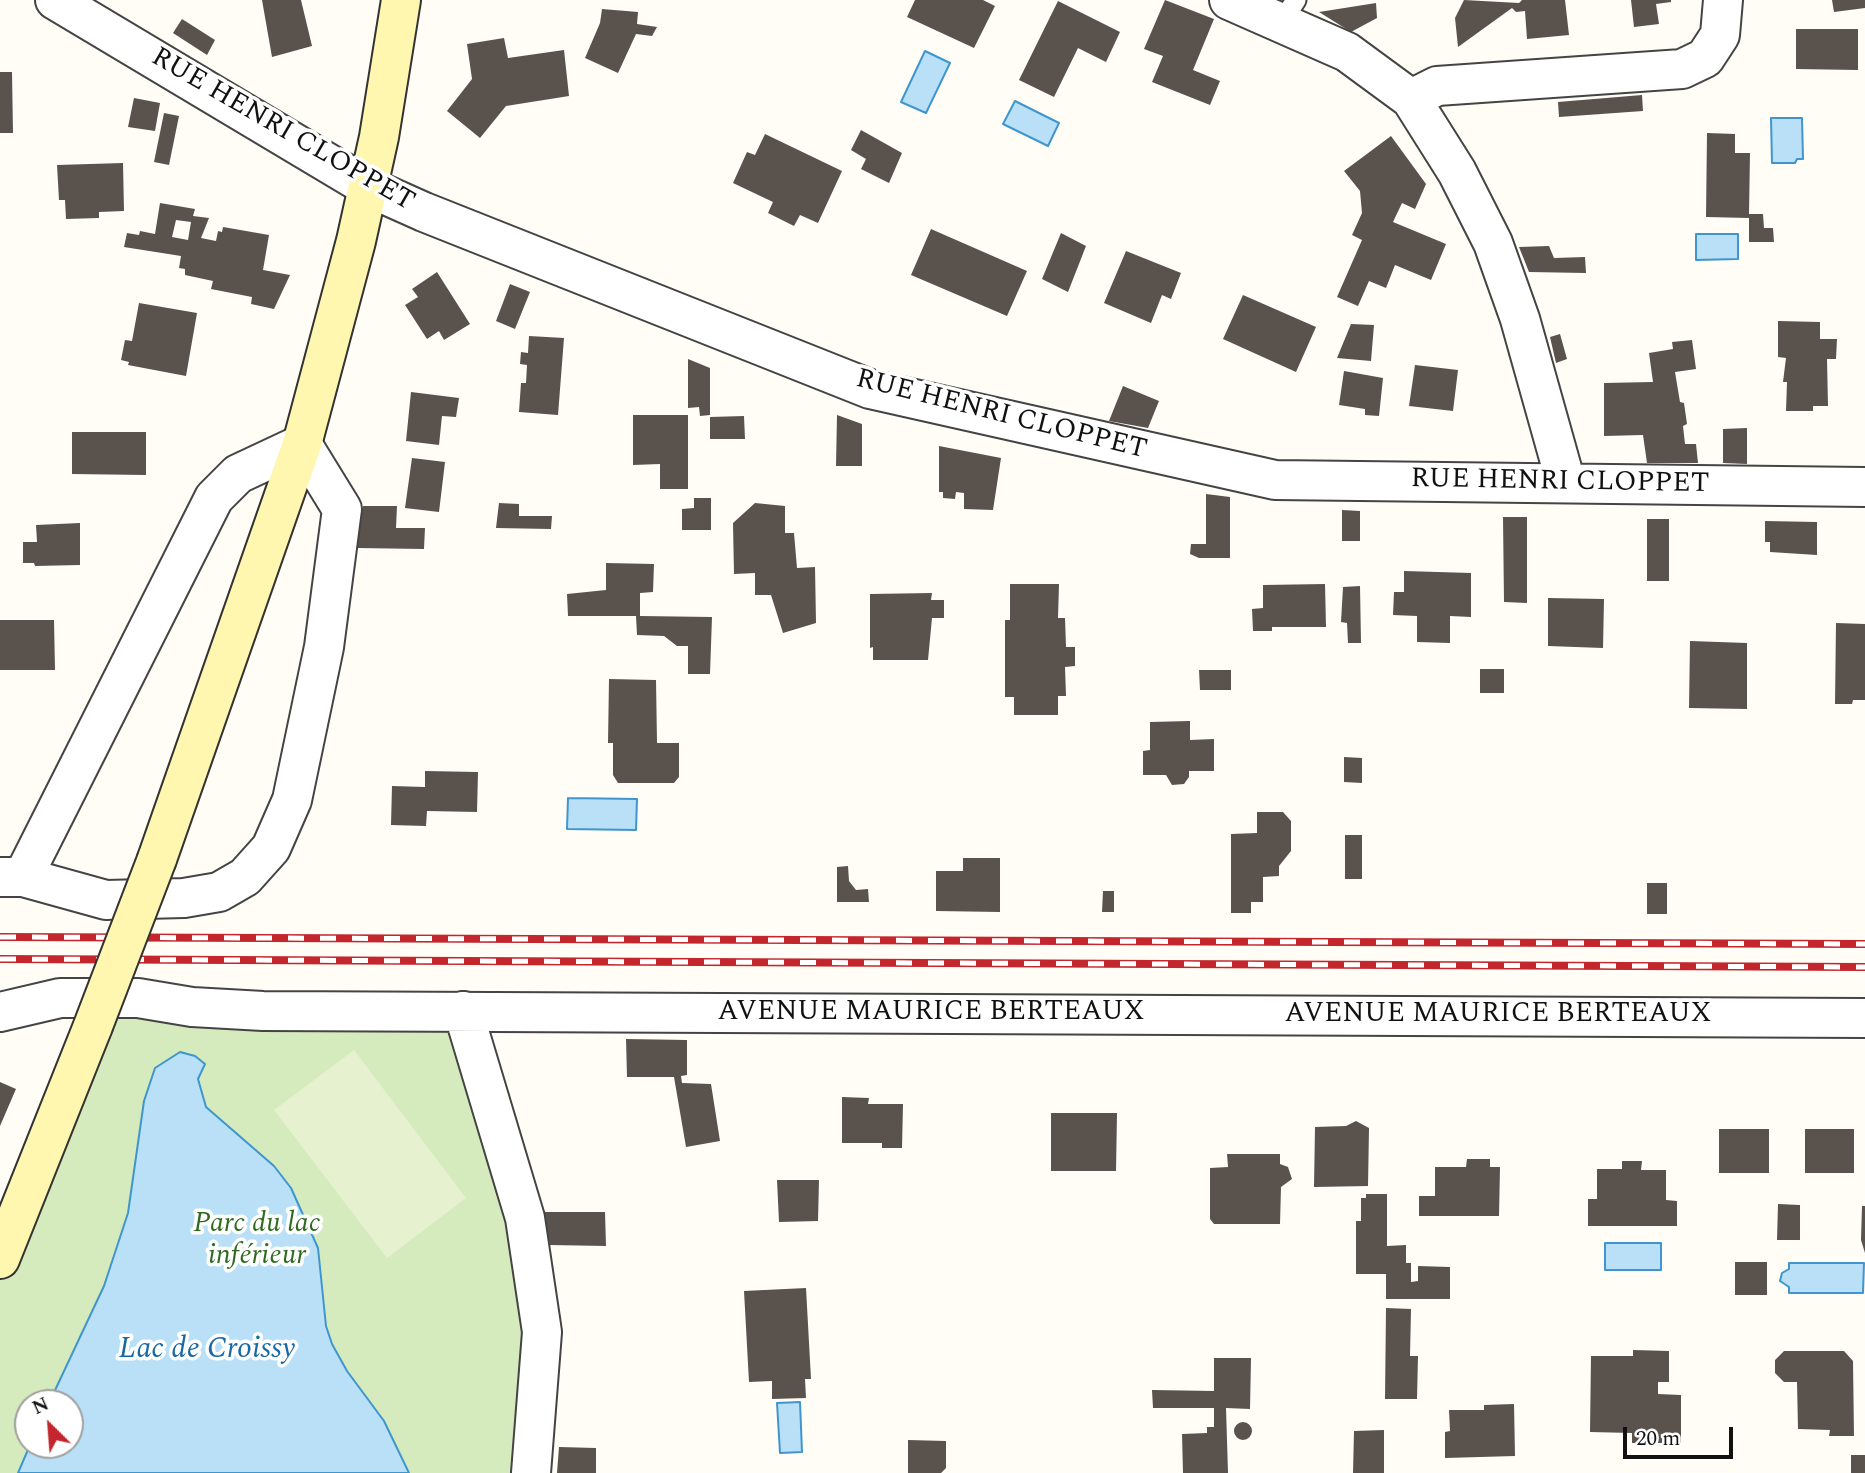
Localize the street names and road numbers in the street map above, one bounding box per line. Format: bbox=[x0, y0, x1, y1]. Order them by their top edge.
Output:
street label: RUE HENRI CLOPPET bbox=[144, 42, 420, 220]
street label: RUE HENRI CLOPPET bbox=[852, 364, 1150, 468]
street label: RUE HENRI CLOPPET bbox=[1410, 464, 1710, 502]
street label: AVENUE MAURICE BERTEAUX bbox=[717, 997, 1145, 1031]
street label: AVENUE MAURICE BERTEAUX bbox=[1284, 999, 1712, 1033]

